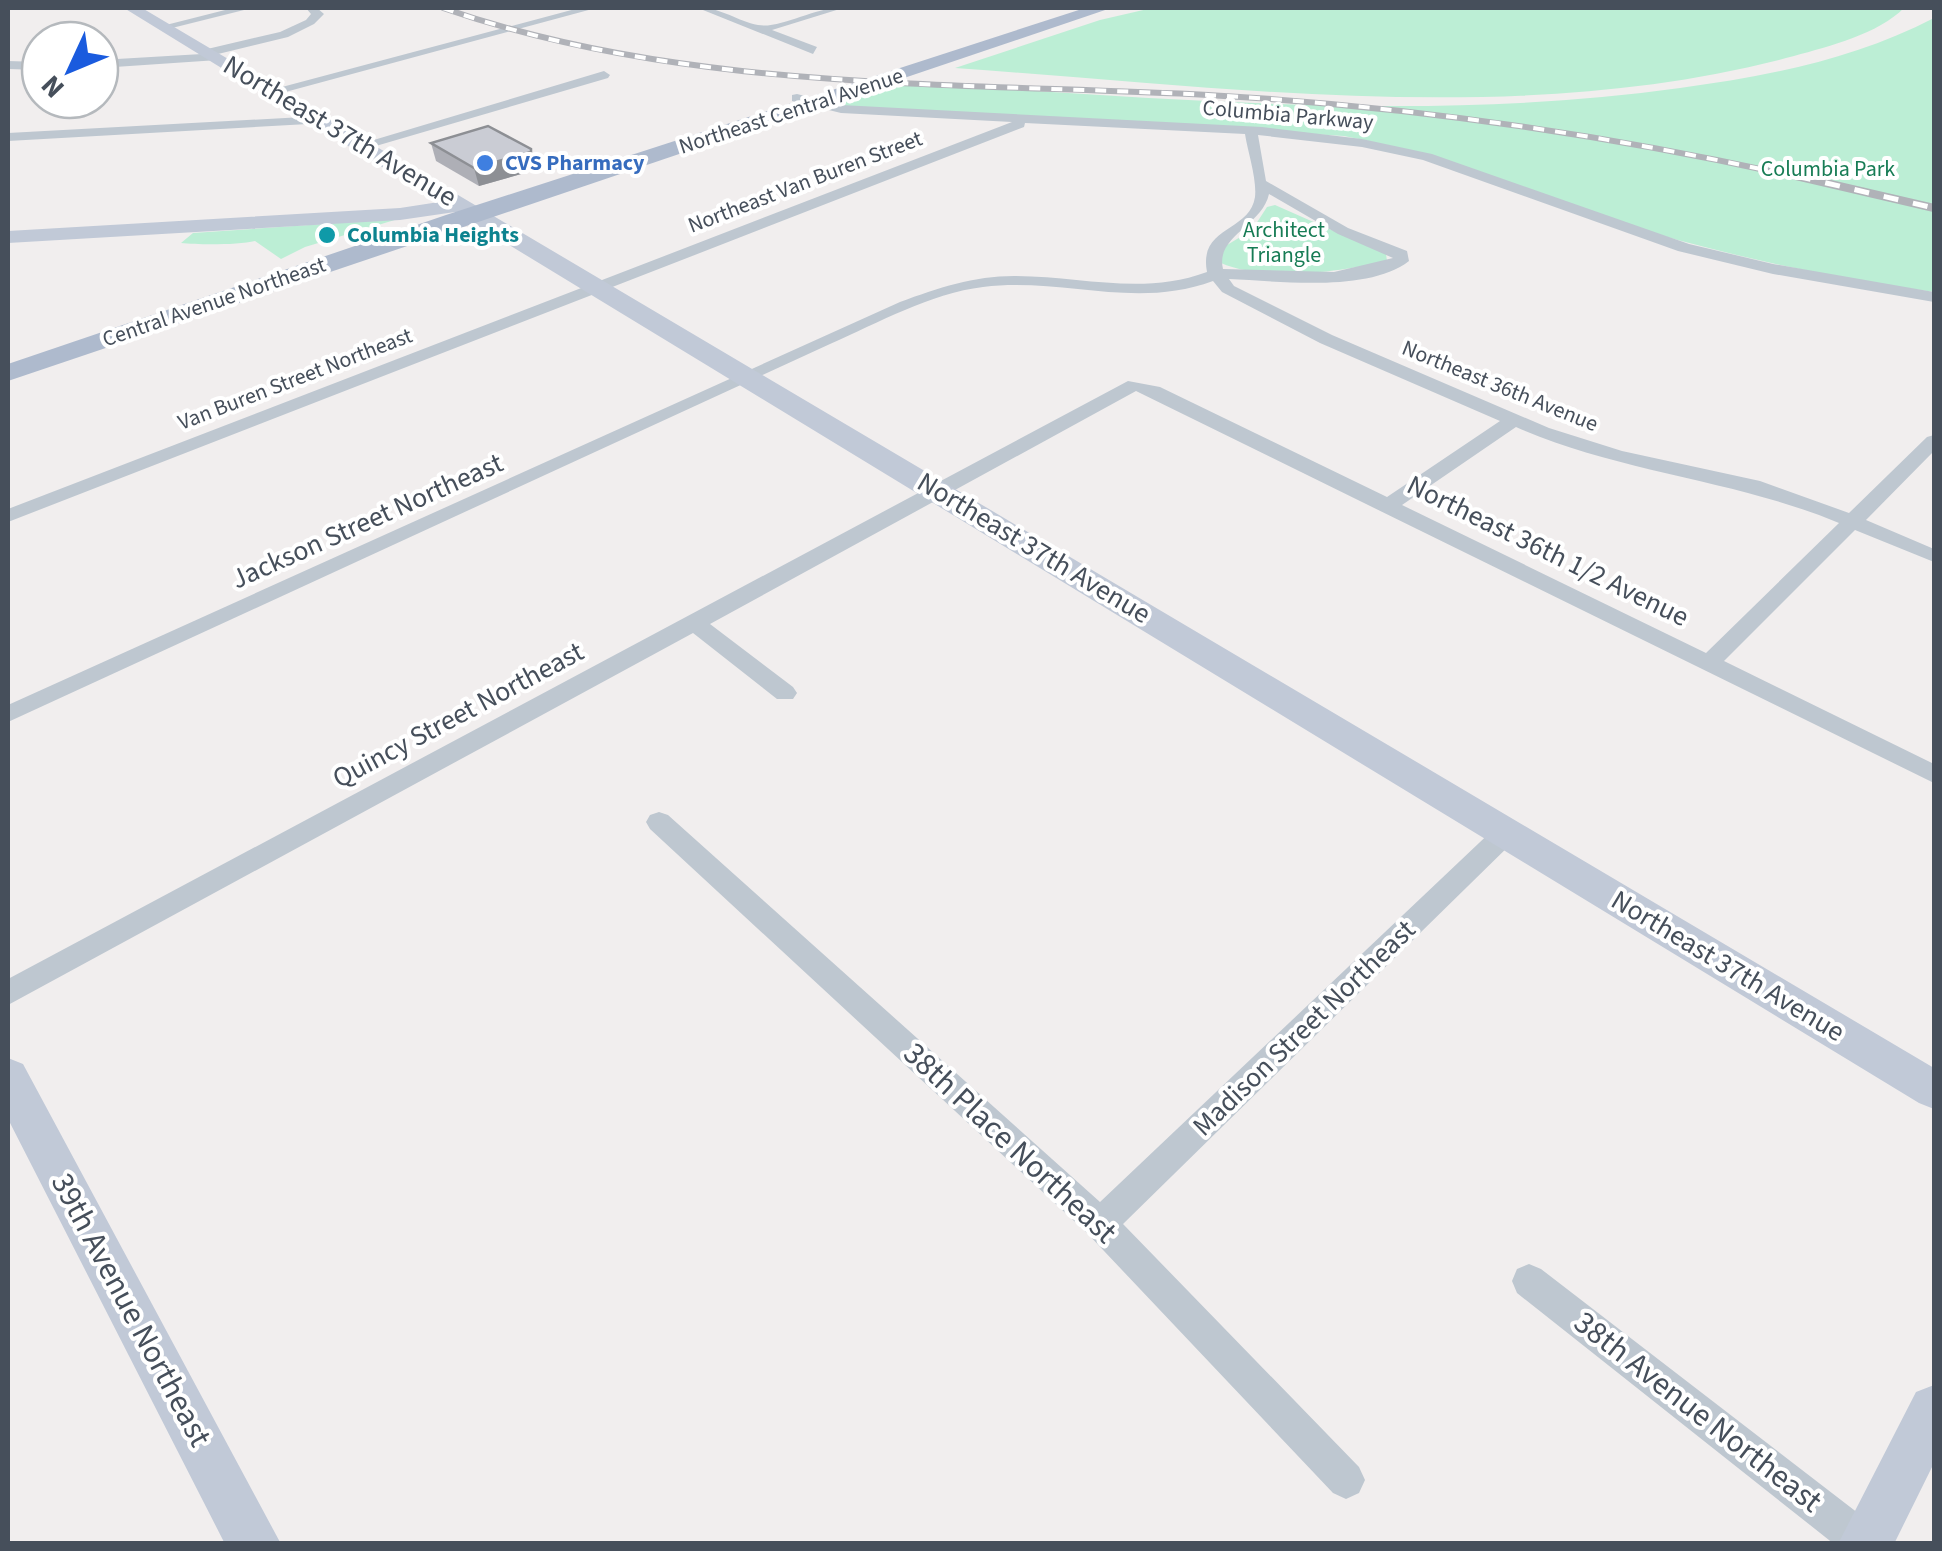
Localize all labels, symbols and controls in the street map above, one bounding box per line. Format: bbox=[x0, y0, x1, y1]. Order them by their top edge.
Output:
north arrow bbox=[20, 20, 120, 120]
street label: Northeast 37th Avenue bbox=[216, 45, 464, 217]
street label: Northeast Central Avenue bbox=[675, 60, 908, 162]
text: N bbox=[32, 66, 74, 107]
street label: Columbia Parkway bbox=[1201, 92, 1376, 138]
street label: Northeast Van Buren Street bbox=[683, 122, 927, 241]
place label: CVS Pharmacy bbox=[505, 147, 645, 179]
marker: CVS Pharmacy bbox=[474, 152, 496, 174]
park label: Columbia Park bbox=[1761, 153, 1895, 185]
park label: Architect Triangle bbox=[1243, 214, 1326, 271]
place label: Columbia Heights bbox=[347, 219, 519, 251]
marker: Columbia Heights bbox=[316, 224, 338, 246]
street label: Central Avenue Northeast bbox=[98, 249, 331, 355]
street label: Van Buren Street Northeast bbox=[173, 319, 417, 438]
street label: Northeast 36th Avenue bbox=[1397, 332, 1603, 440]
street label: Jackson Street Northeast bbox=[225, 443, 510, 599]
street label: Northeast 37th Avenue bbox=[910, 462, 1158, 634]
street label: Northeast 36th 1/2 Avenue bbox=[1400, 465, 1696, 637]
street label: Quincy Street Northeast bbox=[325, 632, 591, 798]
street label: Northeast 37th Avenue bbox=[1604, 880, 1852, 1052]
street label: Madison Street Northeast bbox=[1183, 910, 1425, 1145]
street label: 38th Place Northeast bbox=[893, 1032, 1127, 1255]
street label: 39th Avenue Northeast bbox=[39, 1165, 223, 1455]
street label: 38th Avenue Northeast bbox=[1564, 1300, 1832, 1524]

